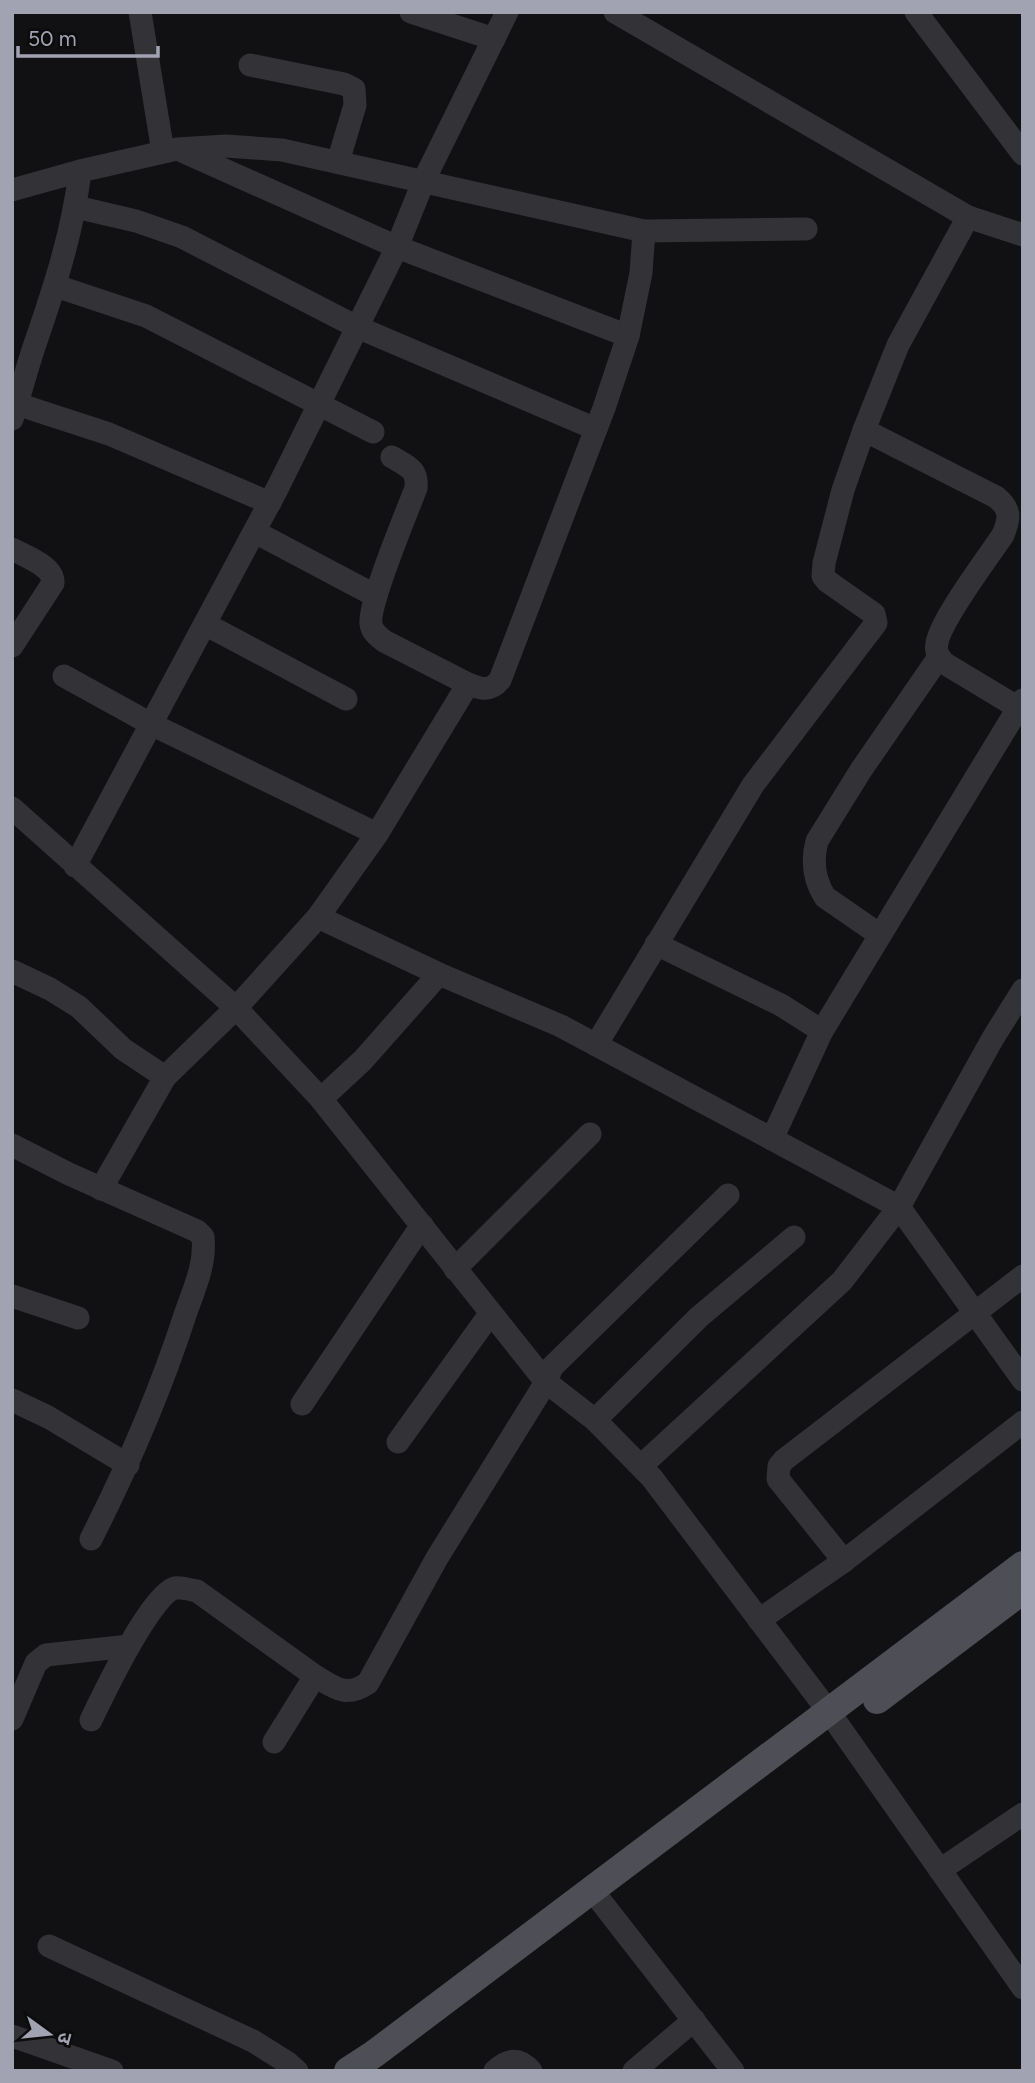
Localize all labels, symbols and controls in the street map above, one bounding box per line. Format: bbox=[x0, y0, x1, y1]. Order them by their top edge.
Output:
scale bar bbox=[18, 14, 158, 58]
text: 50 m bbox=[28, 26, 77, 51]
north arrow bbox=[14, 1999, 84, 2069]
text: उ bbox=[52, 2030, 77, 2047]

